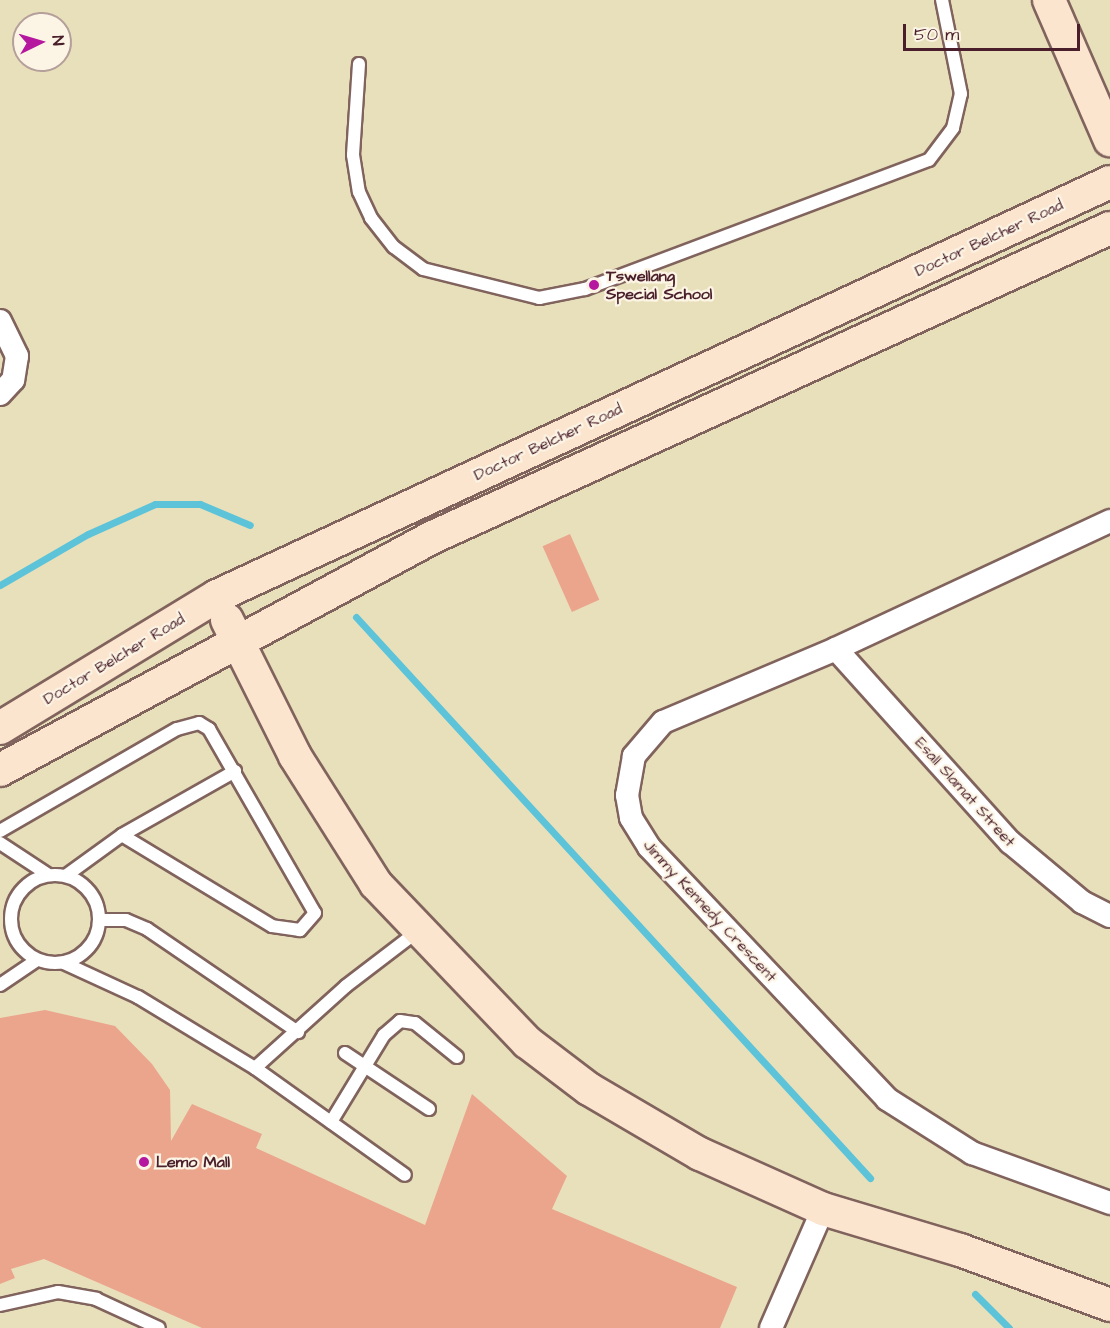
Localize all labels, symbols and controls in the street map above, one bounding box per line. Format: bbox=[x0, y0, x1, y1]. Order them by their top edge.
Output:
north arrow bbox=[12, 12, 72, 72]
scale bar bbox=[906, 12, 1083, 50]
text: 50 m bbox=[914, 22, 959, 47]
text: N bbox=[47, 35, 69, 47]
street label: Doctor Belcher Road bbox=[912, 195, 1066, 281]
place label: Tswellang Special School bbox=[606, 266, 712, 304]
marker: Tswellang Special School bbox=[587, 278, 601, 292]
street label: Doctor Belcher Road bbox=[471, 399, 625, 485]
street label: Doctor Belcher Road bbox=[40, 609, 188, 709]
street label: Esall Slamat Street bbox=[911, 733, 1019, 851]
street label: Jimmy Kennedy Crescent bbox=[639, 836, 781, 986]
place label: Lemo Mall bbox=[156, 1152, 230, 1172]
marker: Lemo Mall bbox=[137, 1155, 151, 1169]

